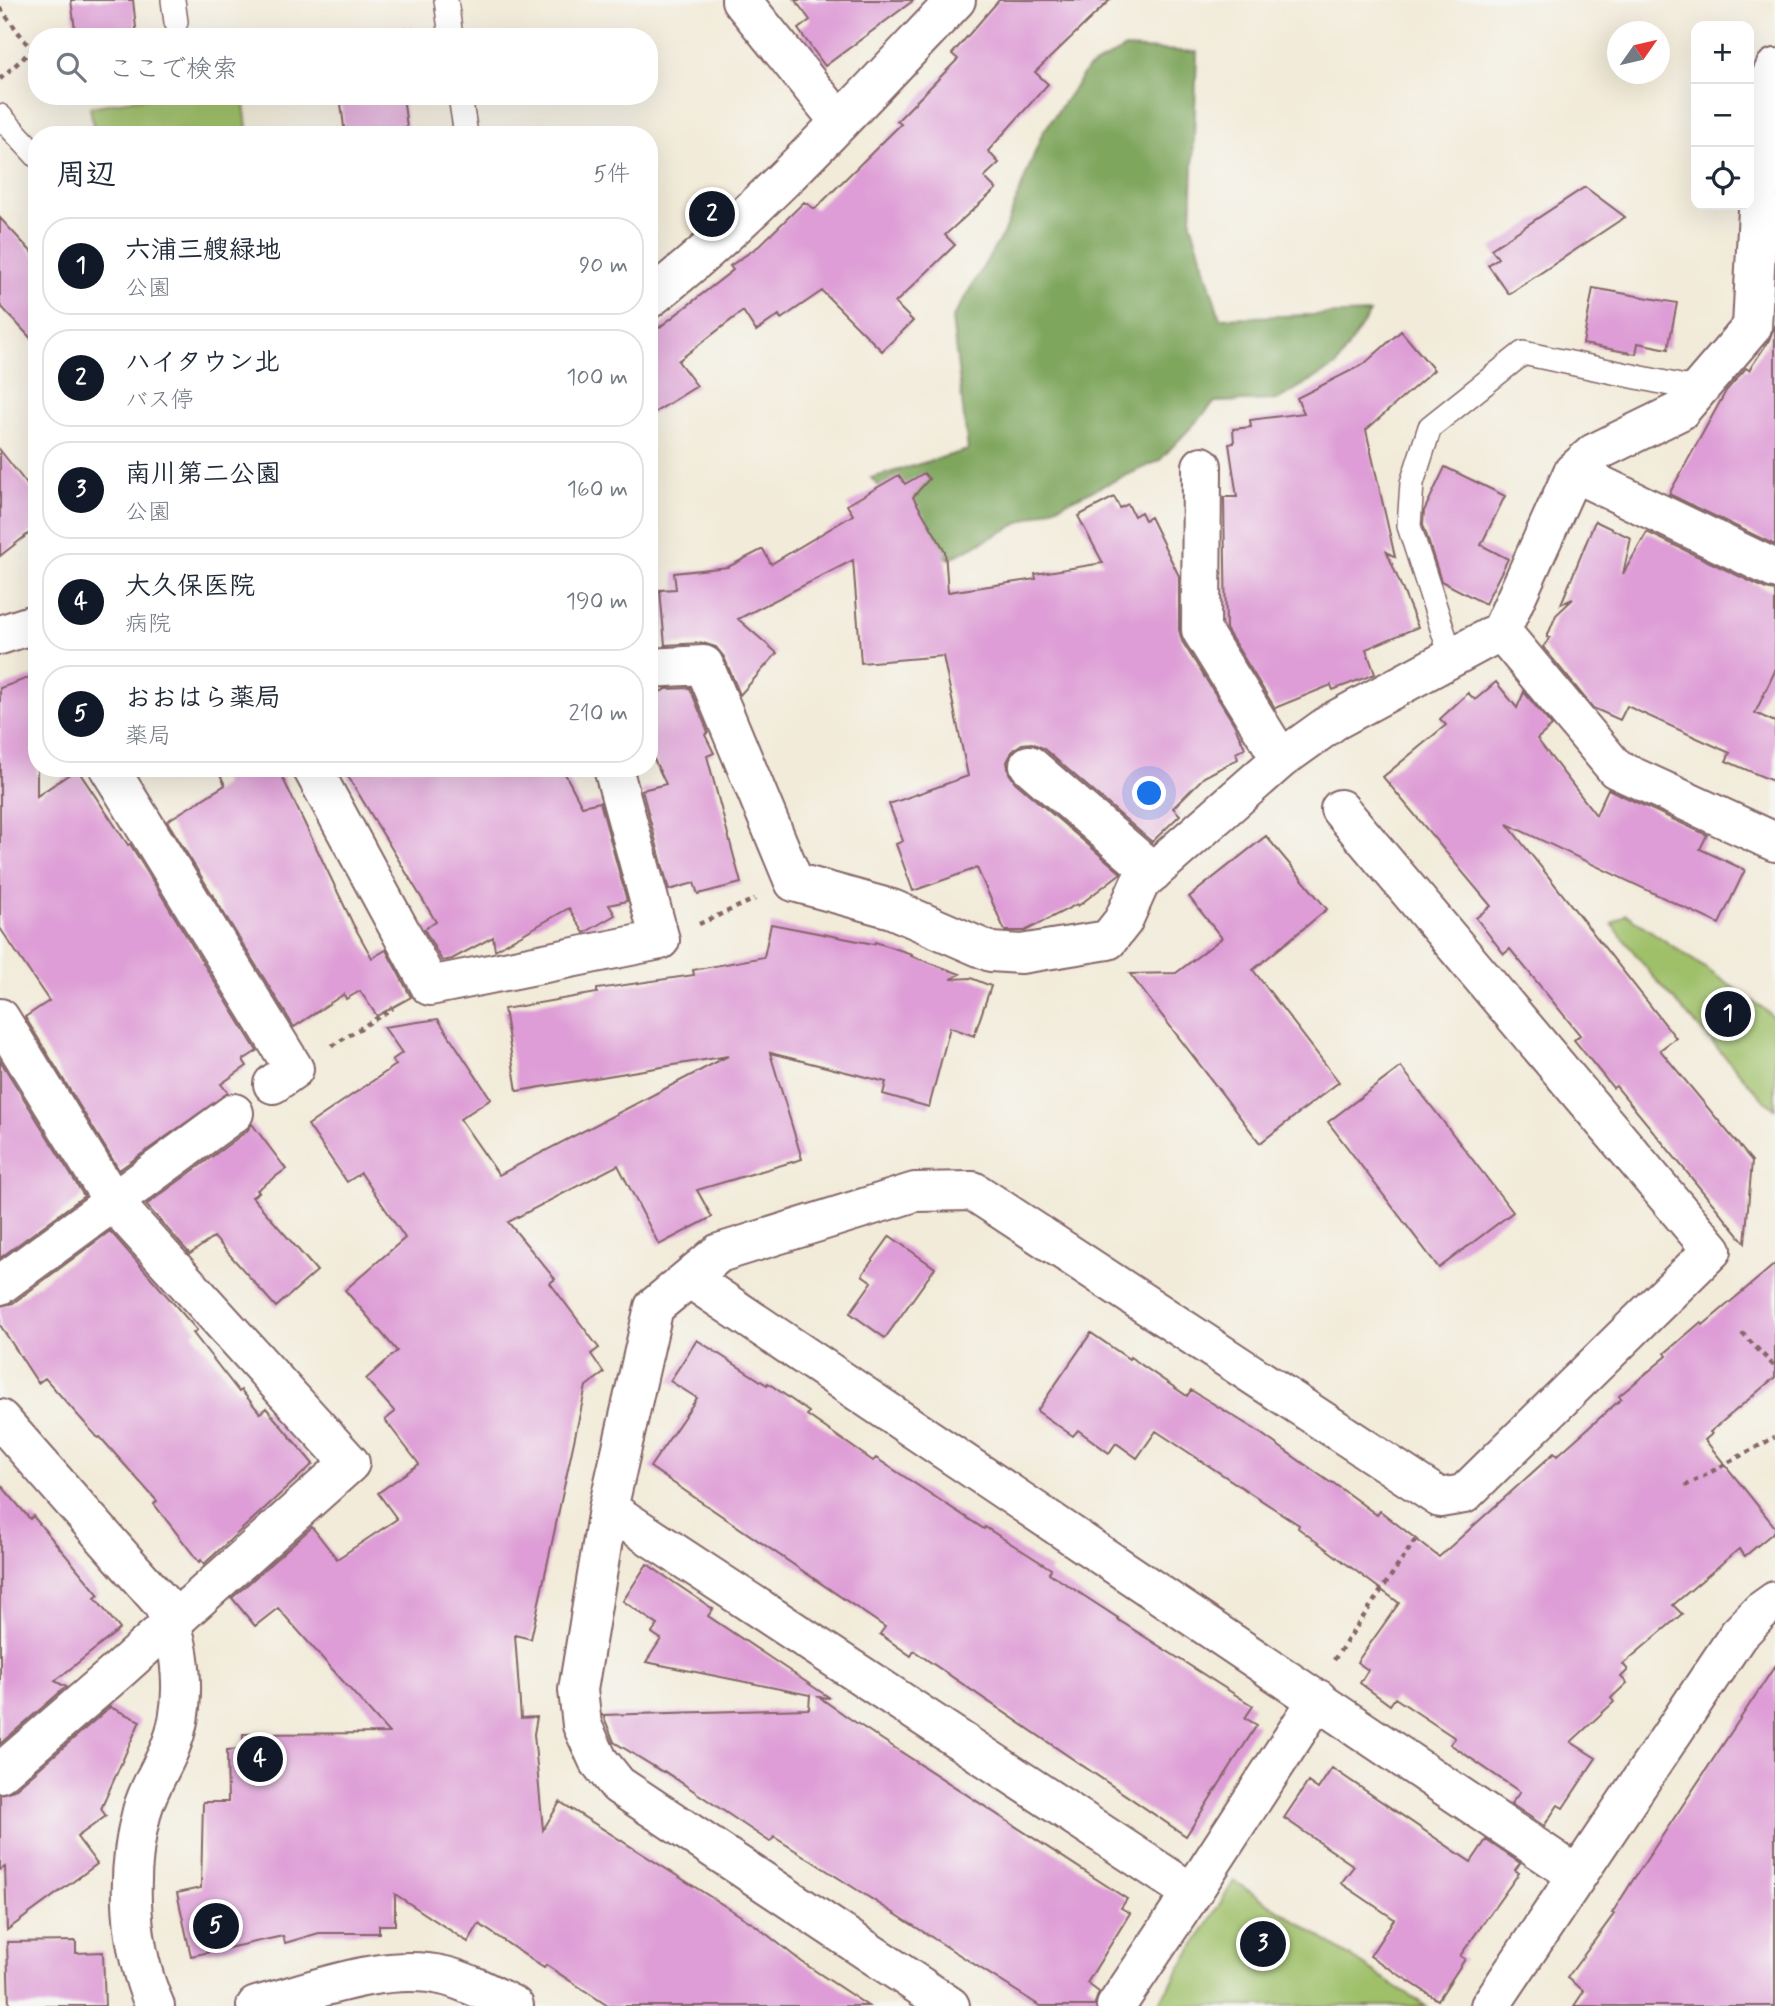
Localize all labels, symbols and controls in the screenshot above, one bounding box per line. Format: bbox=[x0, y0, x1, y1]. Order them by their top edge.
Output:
north arrow bbox=[1607, 21, 1670, 84]
map controls bbox=[1691, 21, 1754, 210]
button: + bbox=[1691, 21, 1754, 84]
search box bbox=[28, 28, 658, 105]
icon: search bbox=[52, 48, 90, 86]
text: ここで検索 bbox=[108, 53, 238, 87]
button: − bbox=[1691, 84, 1754, 147]
button: locate bbox=[1691, 147, 1754, 210]
text: 周辺 bbox=[56, 156, 116, 195]
text: 5件 bbox=[593, 160, 630, 190]
pin: 2 bbox=[689, 188, 735, 240]
text: 六浦三艘緑地 bbox=[125, 234, 281, 268]
text: 1 bbox=[76, 251, 86, 281]
text: 90 m bbox=[579, 251, 628, 281]
text: 公園 bbox=[125, 274, 171, 304]
text: ハイタウン北 bbox=[125, 346, 280, 380]
text: 2 bbox=[75, 363, 87, 393]
text: 100 m bbox=[566, 363, 628, 393]
text: バス停 bbox=[125, 386, 194, 416]
text: 南川第二公園 bbox=[125, 458, 281, 492]
text: 3 bbox=[76, 475, 86, 505]
text: 160 m bbox=[567, 475, 628, 505]
text: 公園 bbox=[125, 498, 171, 528]
text: 大久保医院 bbox=[125, 570, 255, 604]
text: 4 bbox=[74, 587, 88, 617]
text: 190 m bbox=[566, 587, 628, 617]
text: 病院 bbox=[125, 610, 171, 640]
text: おおはら薬局 bbox=[125, 682, 281, 716]
text: 5 bbox=[74, 699, 88, 729]
text: 210 m bbox=[568, 699, 628, 729]
text: 薬局 bbox=[125, 722, 171, 752]
your location bbox=[1132, 776, 1166, 810]
pin: 1 bbox=[1705, 988, 1751, 1040]
pin: 4 bbox=[237, 1733, 283, 1785]
pin: 5 bbox=[193, 1900, 239, 1952]
pin: 3 bbox=[1240, 1918, 1286, 1970]

